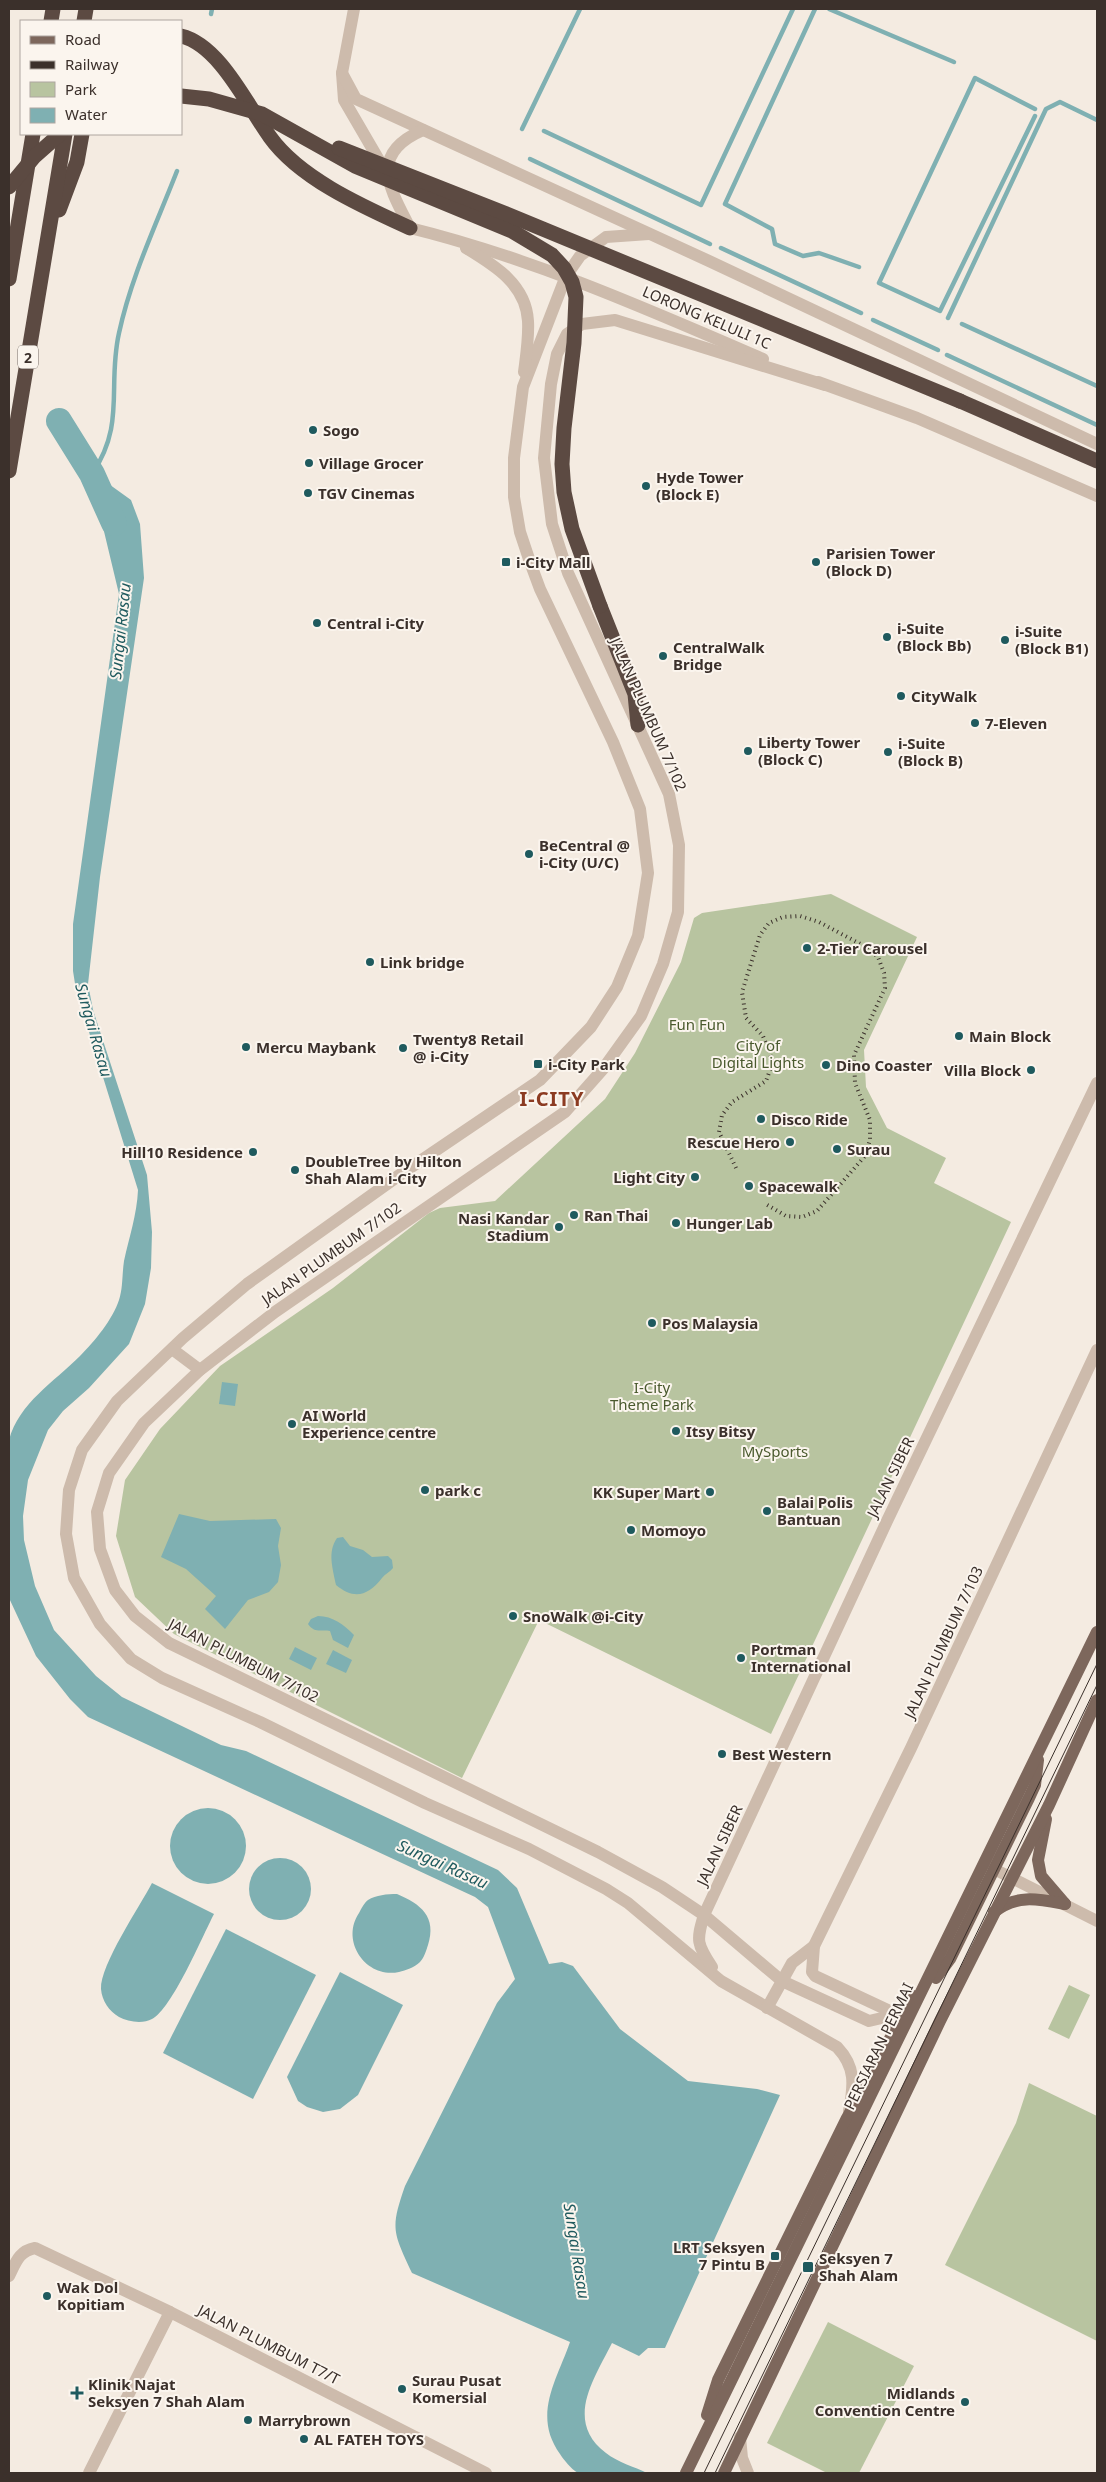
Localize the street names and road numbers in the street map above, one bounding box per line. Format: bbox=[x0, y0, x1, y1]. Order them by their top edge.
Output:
street label: LORONG KELULI 1C bbox=[640, 281, 775, 353]
road number: 2 bbox=[18, 346, 38, 368]
street label: JALAN PLUMBUM 7/102 bbox=[605, 632, 692, 794]
street label: JALAN PLUMBUM 7/102 bbox=[256, 1197, 405, 1310]
street label: JALAN SIBER bbox=[861, 1433, 918, 1522]
street label: JALAN PLUMBUM 7/103 bbox=[898, 1563, 987, 1723]
street label: JALAN PLUMBUM 7/102 bbox=[164, 1613, 322, 1707]
street label: JALAN SIBER bbox=[691, 1801, 747, 1891]
street label: PERSIARAN PERMAI bbox=[839, 1979, 917, 2113]
street label: JALAN PLUMBUM T7/T bbox=[193, 2299, 344, 2389]

